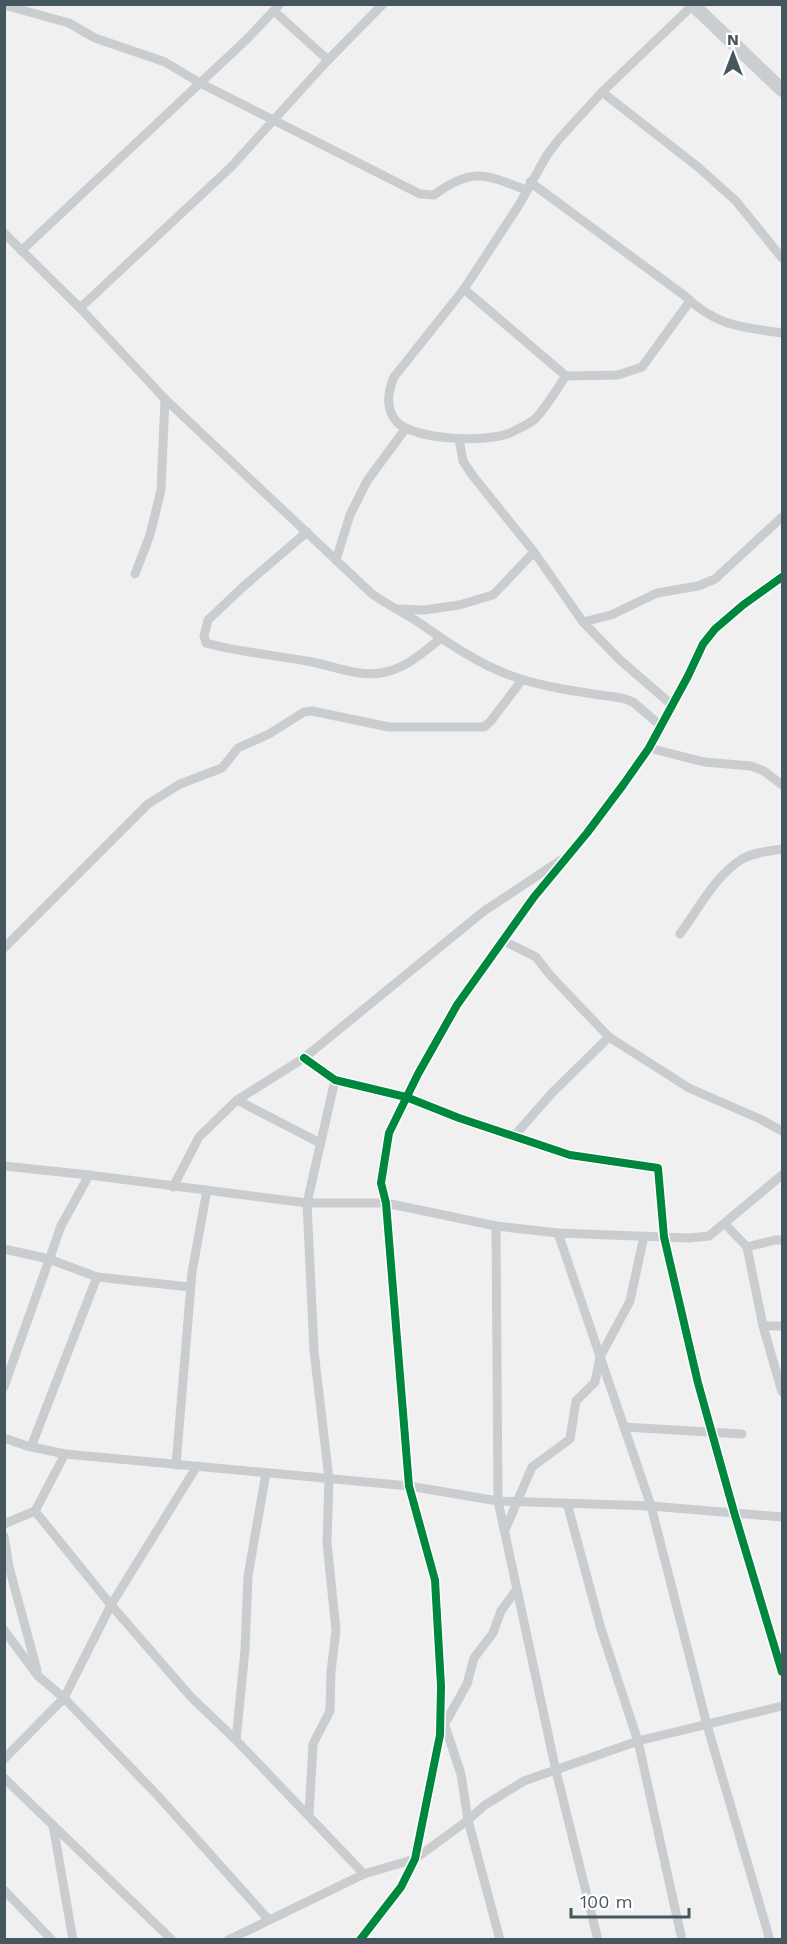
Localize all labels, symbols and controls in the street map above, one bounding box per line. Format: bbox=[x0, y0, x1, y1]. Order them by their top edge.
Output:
north arrow bbox=[703, 24, 763, 84]
text: N bbox=[727, 30, 739, 49]
scale bar bbox=[571, 1881, 690, 1919]
text: 100 m bbox=[580, 1891, 633, 1912]

